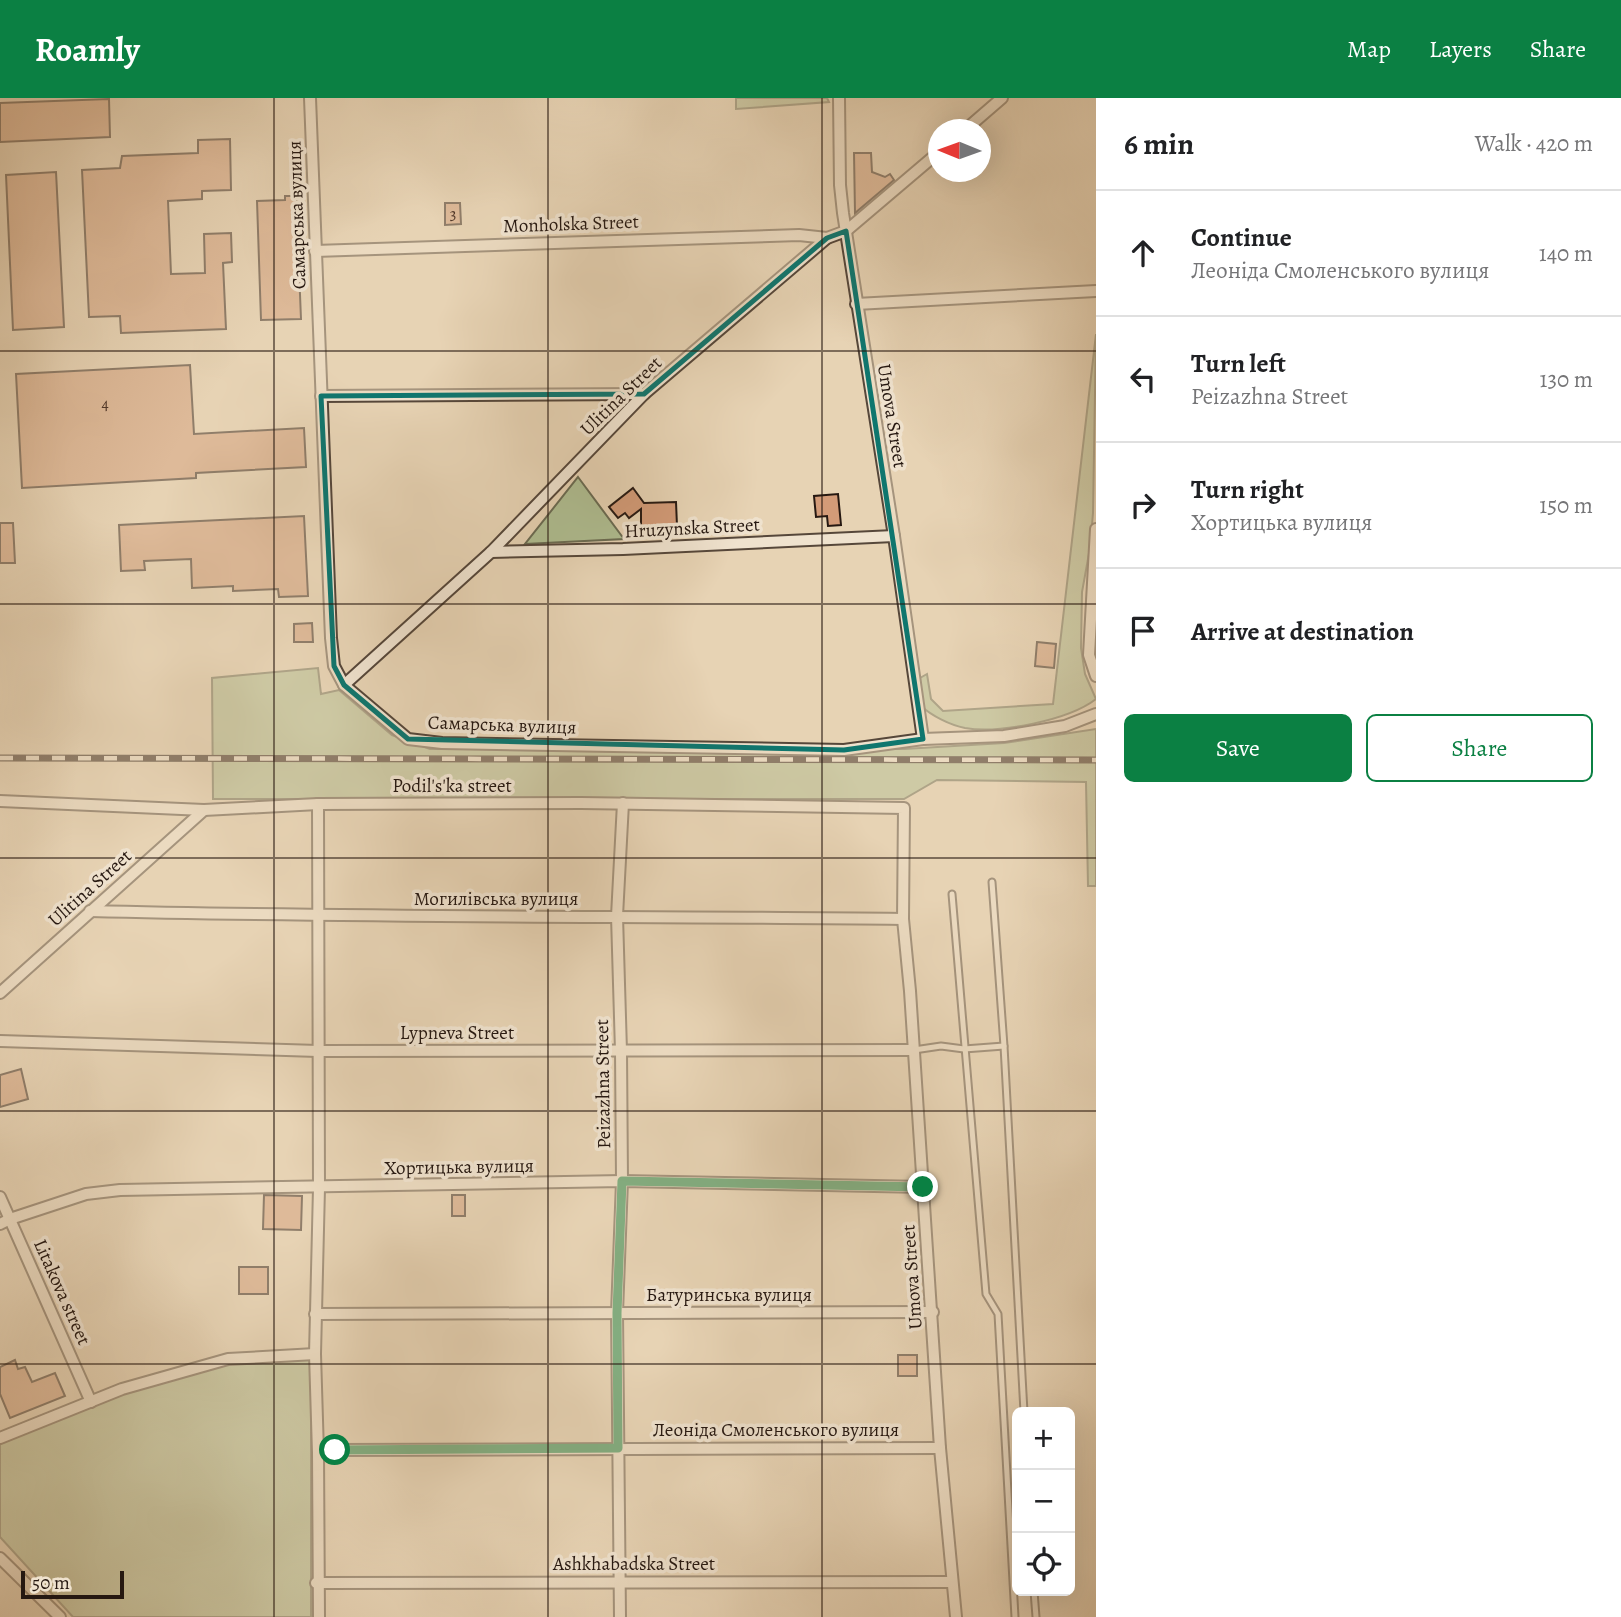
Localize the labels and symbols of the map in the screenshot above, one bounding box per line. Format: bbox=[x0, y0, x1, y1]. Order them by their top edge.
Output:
north arrow bbox=[928, 119, 991, 182]
street label: Самарська вулиця bbox=[281, 140, 313, 290]
house number: 3 bbox=[450, 203, 456, 225]
street label: Monholska Street bbox=[503, 209, 639, 239]
street label: Ulitina Street bbox=[574, 350, 668, 442]
street label: Umova Street bbox=[871, 362, 913, 470]
house number: 4 bbox=[101, 393, 109, 415]
street label: Hruzynska Street bbox=[624, 511, 760, 545]
street label: Самарська вулиця bbox=[427, 709, 577, 741]
street label: Podil's'ka street bbox=[392, 773, 512, 799]
street label: Ulitina Street bbox=[43, 843, 137, 933]
street label: Могилівська вулиця bbox=[414, 886, 578, 912]
street label: Peizazhna Street bbox=[589, 1019, 617, 1149]
street label: Lypneva Street bbox=[400, 1020, 514, 1046]
street label: Хортицька вулиця bbox=[384, 1153, 534, 1181]
route end bbox=[907, 1171, 938, 1202]
street label: Umova Street bbox=[895, 1224, 929, 1330]
street label: Litakova street bbox=[27, 1235, 97, 1349]
street label: Батуринська вулиця bbox=[646, 1282, 812, 1308]
street label: Леоніда Смоленського вулиця bbox=[653, 1417, 899, 1443]
route start bbox=[319, 1434, 350, 1465]
street label: Ashkhabadska Street bbox=[552, 1551, 715, 1577]
scale bar bbox=[21, 1568, 124, 1600]

